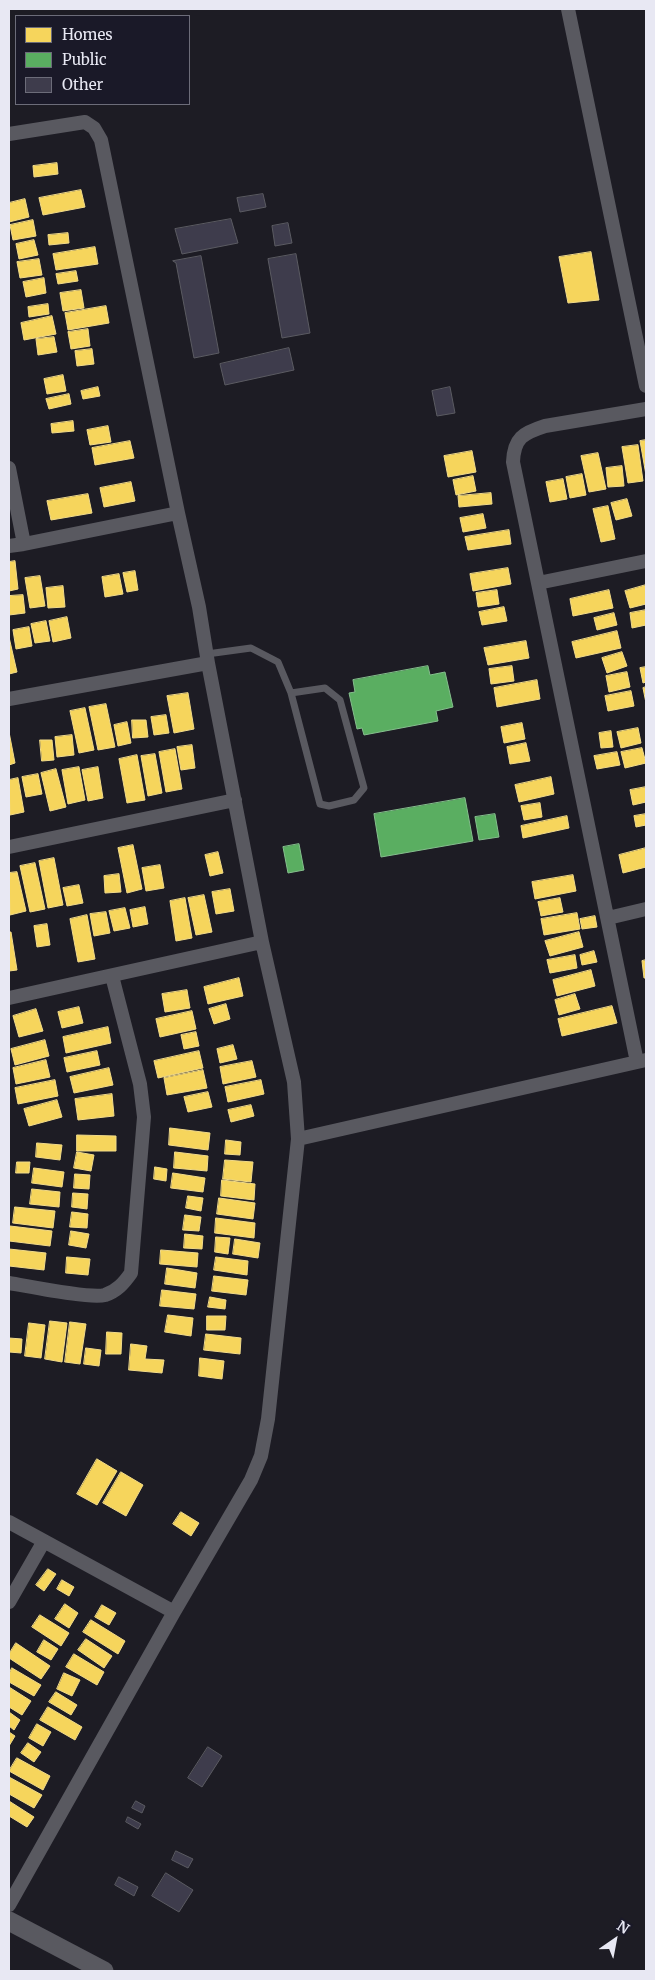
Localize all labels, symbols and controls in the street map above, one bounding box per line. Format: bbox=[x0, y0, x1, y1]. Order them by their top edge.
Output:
legend bbox=[15, 15, 190, 105]
text: Homes bbox=[62, 25, 113, 44]
text: Public bbox=[62, 50, 107, 69]
text: Other bbox=[62, 75, 103, 94]
north arrow bbox=[590, 1915, 640, 1965]
text: N bbox=[614, 1917, 633, 1938]

